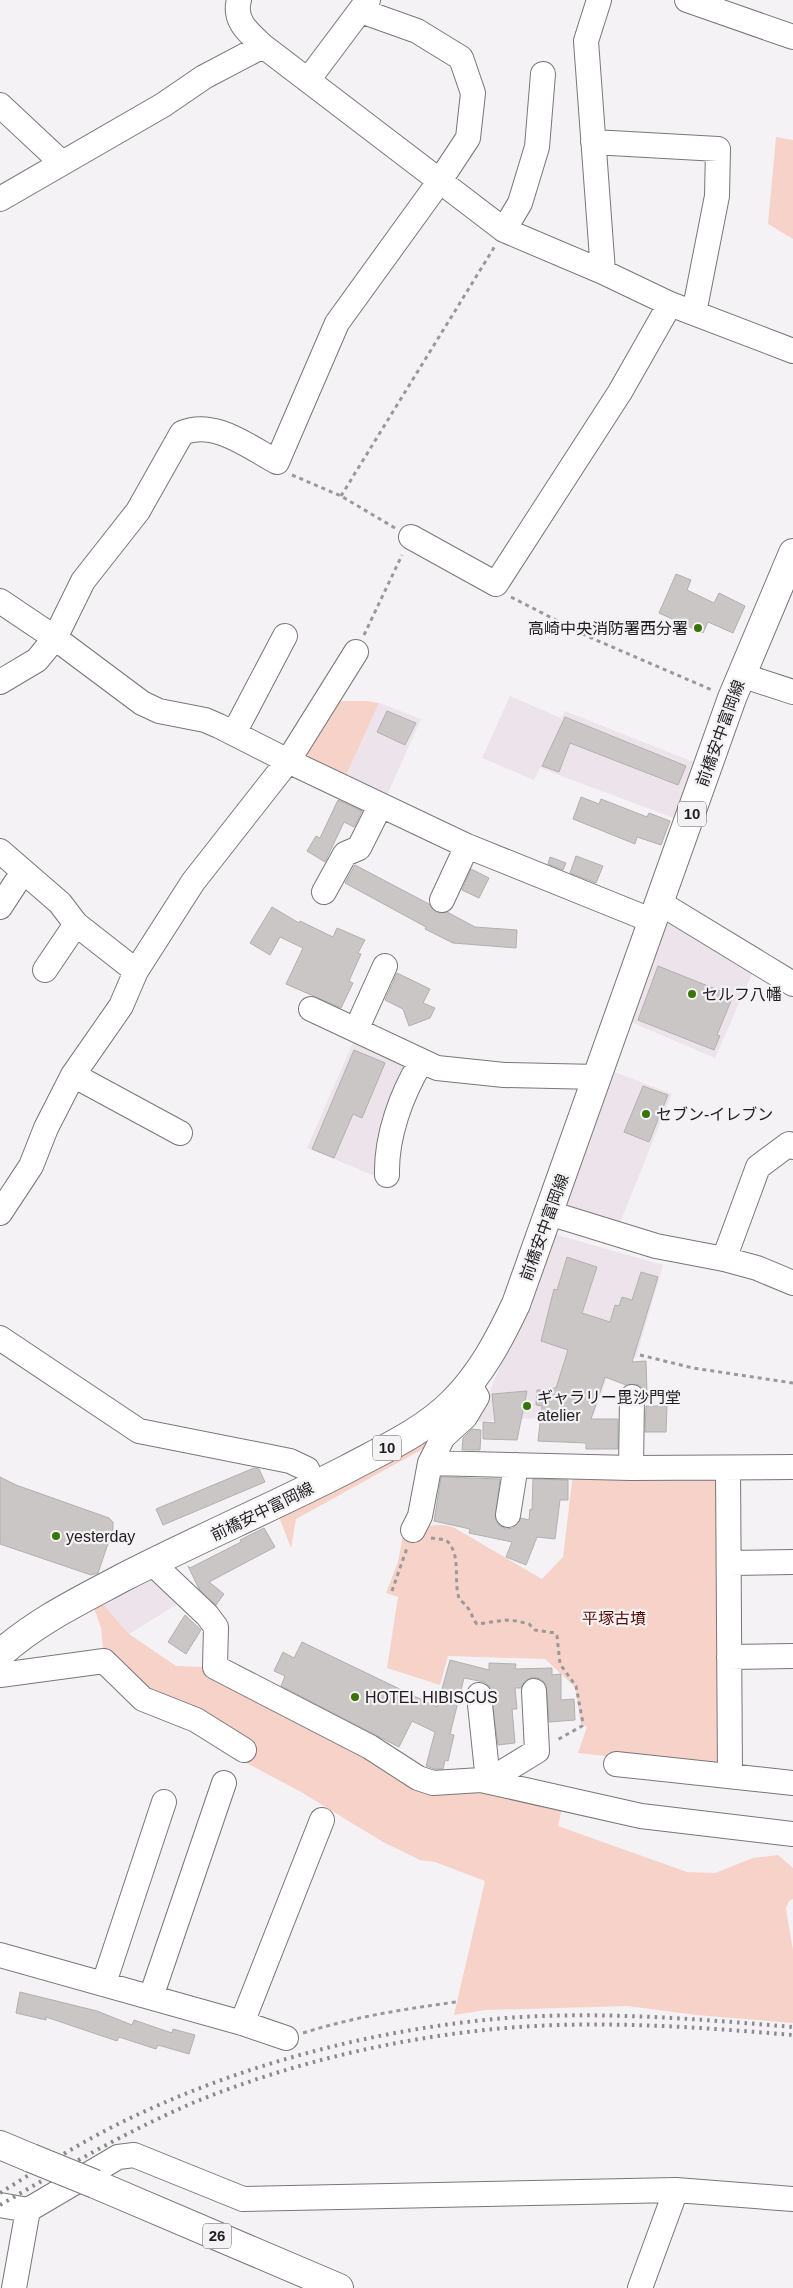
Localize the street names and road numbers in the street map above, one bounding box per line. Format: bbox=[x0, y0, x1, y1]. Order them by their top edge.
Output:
street label: 前橋安中富岡線 bbox=[693, 678, 748, 789]
road number: 10 bbox=[678, 802, 706, 826]
street label: 前橋安中富岡線 bbox=[517, 1172, 572, 1283]
road number: 10 bbox=[373, 1436, 401, 1460]
street label: 前橋安中富岡線 bbox=[208, 1479, 316, 1544]
road number: 26 bbox=[203, 2224, 231, 2248]

